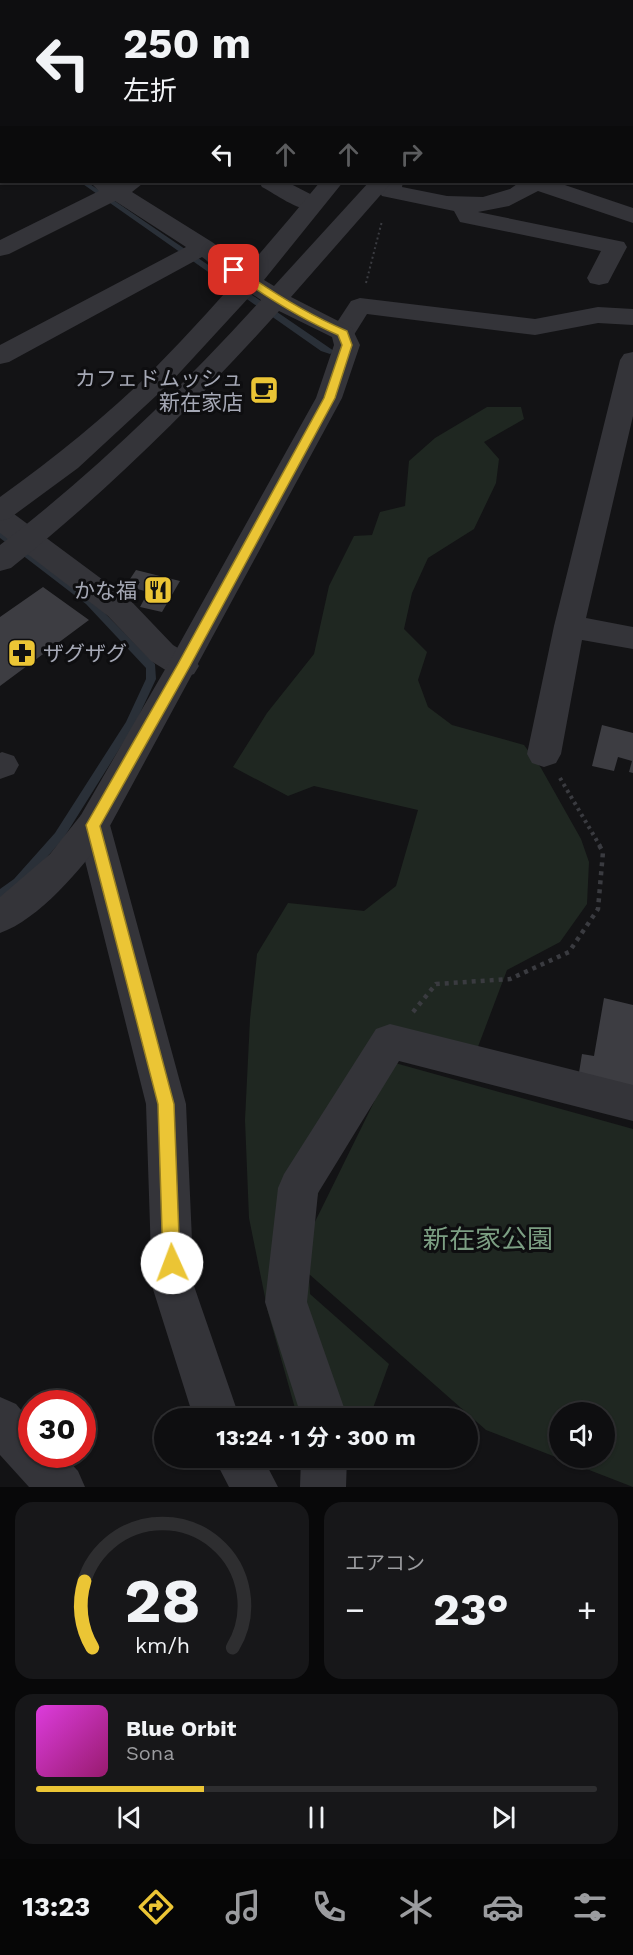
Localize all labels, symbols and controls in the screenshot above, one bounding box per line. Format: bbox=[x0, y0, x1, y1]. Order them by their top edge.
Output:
text: 250 m bbox=[123, 19, 251, 68]
icon: left bbox=[24, 24, 102, 102]
text: 左折 bbox=[123, 75, 177, 107]
icon: left bbox=[206, 138, 239, 171]
icon: ahead bbox=[269, 138, 302, 171]
icon: ahead bbox=[332, 138, 365, 171]
icon: right bbox=[395, 138, 428, 171]
pin bbox=[208, 244, 259, 295]
icon: arrive bbox=[217, 253, 250, 286]
place label: カフェドムッシュ 新在家店 bbox=[75, 366, 243, 415]
cafe icon: カフェドムッシュ 新在家店 bbox=[248, 374, 280, 406]
restaurant icon: かな福 bbox=[142, 574, 174, 606]
place label: かな福 bbox=[74, 578, 137, 603]
pharmacy icon: ザグザグ bbox=[6, 637, 38, 669]
place label: ザグザグ bbox=[43, 641, 127, 666]
park label: 新在家公園 bbox=[423, 1224, 553, 1254]
position arrow bbox=[140, 1231, 204, 1295]
speed limit sign: 30 bbox=[18, 1390, 96, 1468]
map controls bbox=[549, 1402, 615, 1468]
button: sound bbox=[549, 1402, 615, 1468]
text: 13:24 · 1 分 · 300 m bbox=[216, 1425, 416, 1450]
text: エアコン bbox=[345, 1551, 425, 1575]
text: 28 bbox=[124, 1564, 200, 1637]
text: 23° bbox=[433, 1583, 509, 1636]
text: − bbox=[345, 1590, 365, 1629]
text: + bbox=[577, 1590, 597, 1629]
text: km/h bbox=[134, 1633, 190, 1658]
text: Blue Orbit bbox=[126, 1716, 236, 1741]
text: Sona bbox=[126, 1741, 175, 1765]
icon: previous bbox=[113, 1801, 146, 1834]
icon: pause bbox=[300, 1801, 333, 1834]
icon: next bbox=[487, 1801, 520, 1834]
icon: directions bbox=[135, 1886, 177, 1928]
icon: music bbox=[222, 1886, 264, 1928]
icon: phone bbox=[308, 1886, 350, 1928]
icon: climate bbox=[395, 1886, 437, 1928]
icon: car bbox=[482, 1886, 524, 1928]
icon: filters bbox=[569, 1886, 611, 1928]
text: 13:23 bbox=[22, 1891, 90, 1923]

